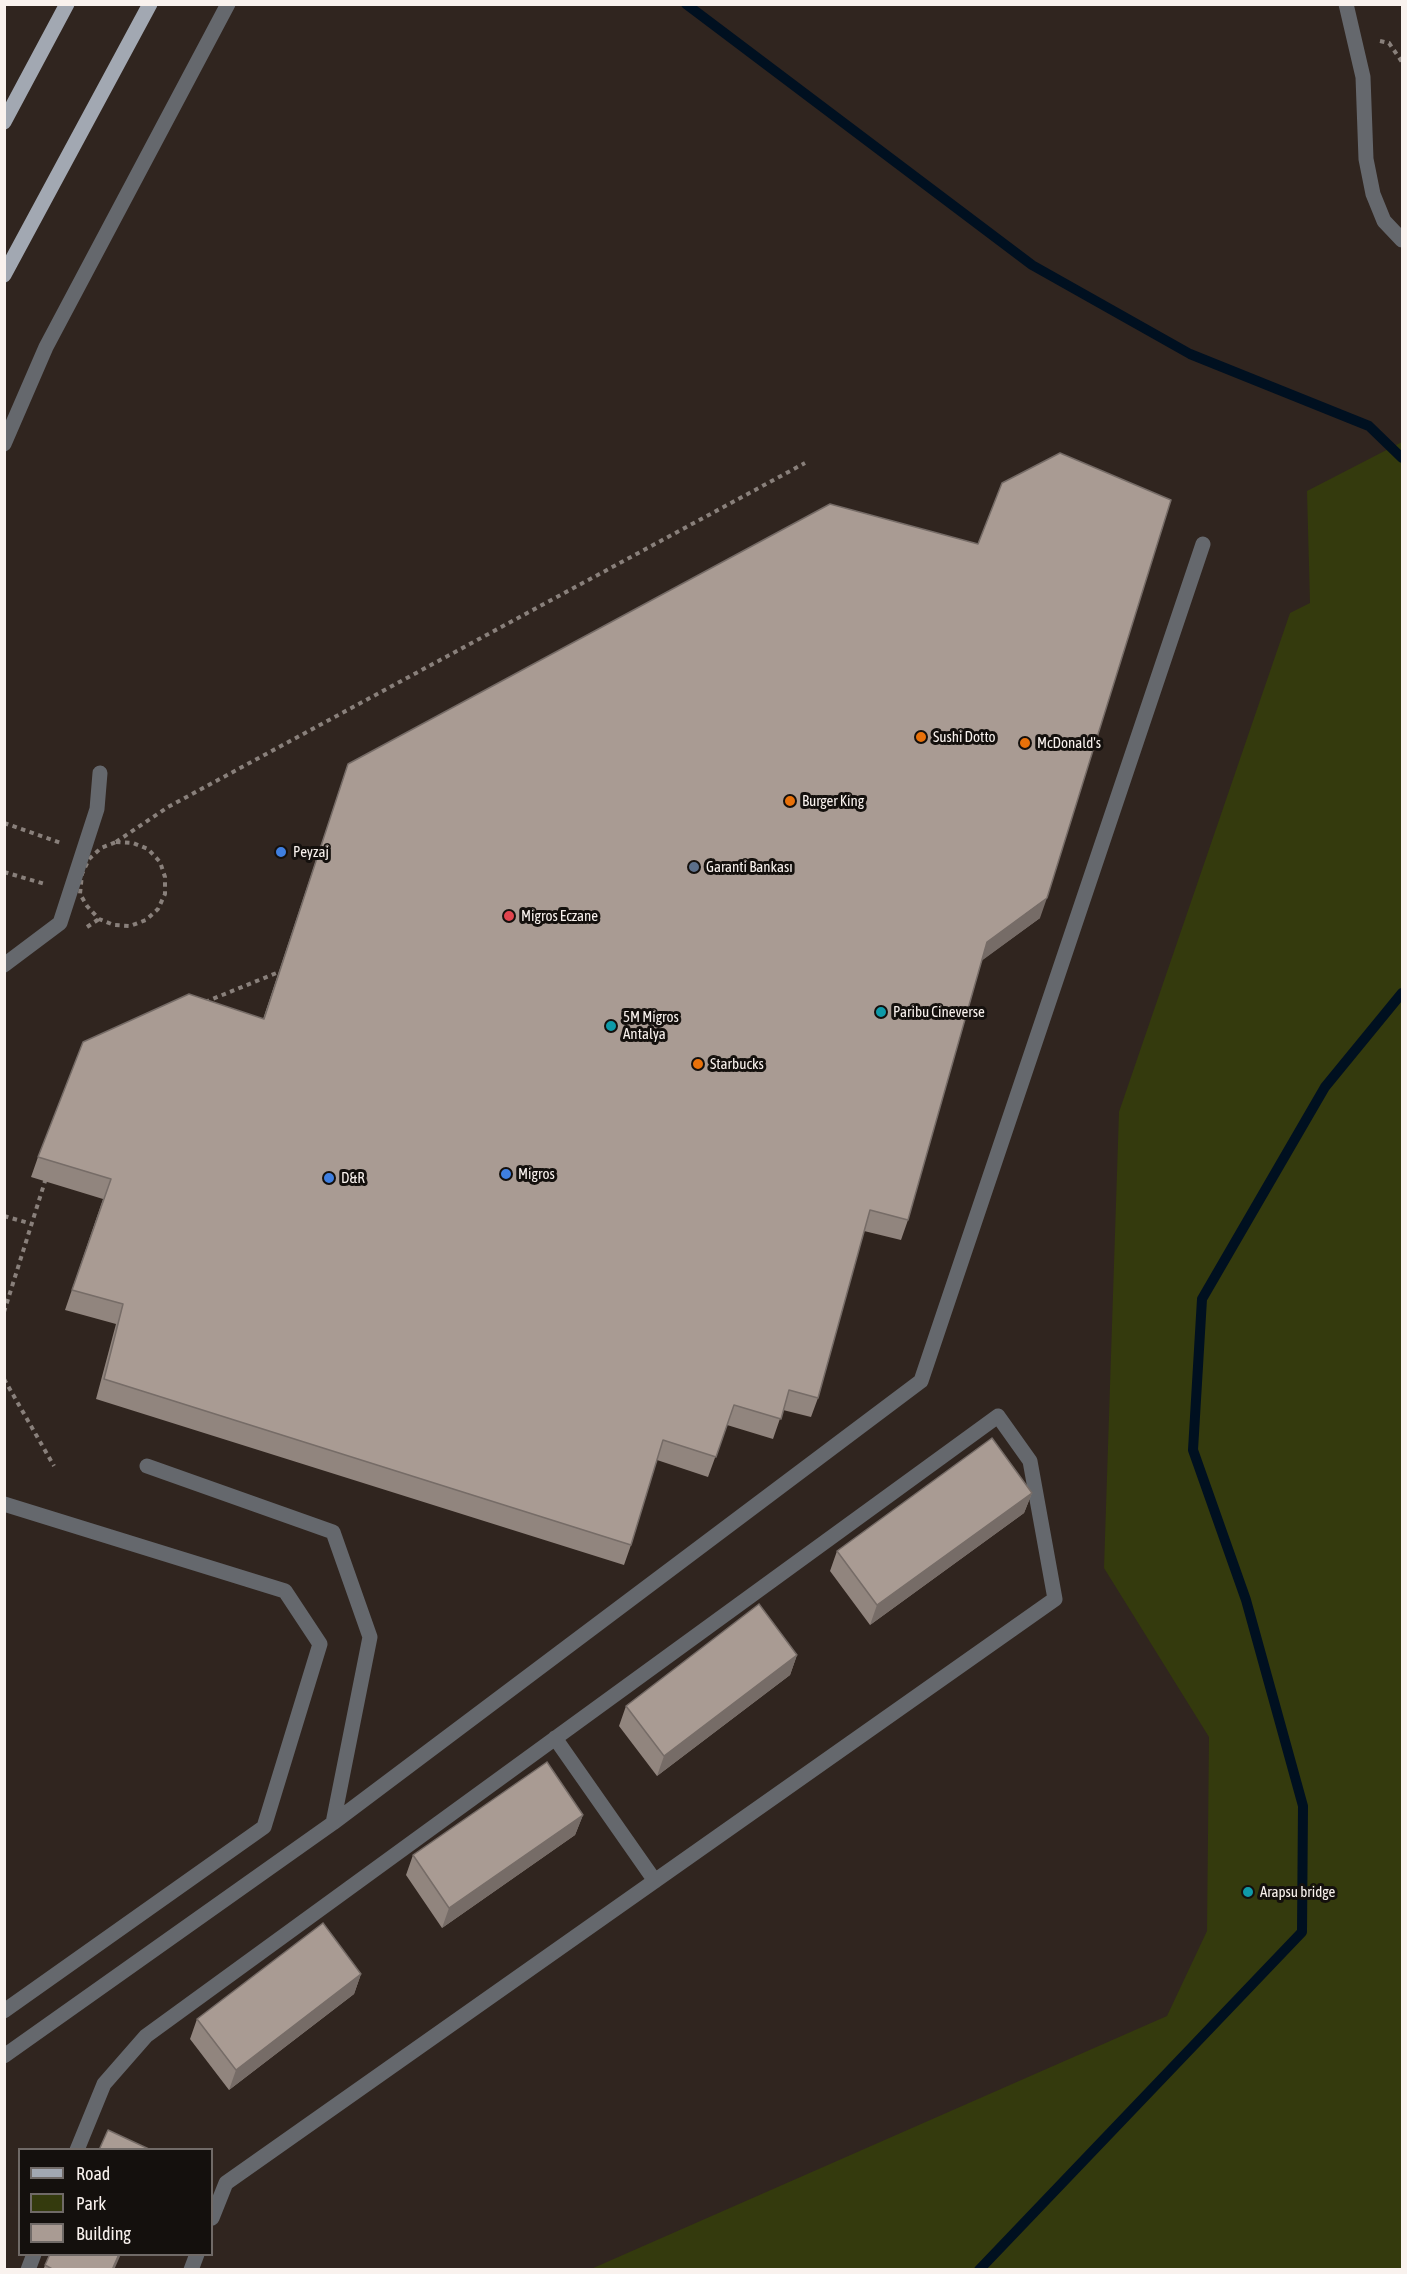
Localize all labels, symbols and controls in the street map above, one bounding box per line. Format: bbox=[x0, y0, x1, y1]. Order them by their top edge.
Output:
place label: Sushi Dotto bbox=[933, 728, 996, 746]
marker: Sushi Dotto bbox=[914, 730, 928, 744]
place label: McDonald's bbox=[1037, 734, 1101, 752]
marker: McDonald's bbox=[1018, 736, 1032, 750]
place label: Burger King bbox=[802, 792, 864, 810]
marker: Burger King bbox=[783, 794, 797, 808]
place label: Peyzaj bbox=[293, 843, 329, 861]
marker: Peyzaj bbox=[274, 845, 288, 859]
place label: Garanti Bankası bbox=[706, 858, 793, 876]
marker: Garanti Bankası bbox=[687, 860, 701, 874]
place label: Migros Eczane bbox=[521, 907, 598, 925]
marker: Migros Eczane bbox=[502, 909, 516, 923]
place label: Paribu Cineverse bbox=[893, 1003, 985, 1021]
marker: Paribu Cineverse bbox=[874, 1005, 888, 1019]
place label: 5M Migros Antalya bbox=[623, 1008, 679, 1043]
marker: 5M Migros Antalya bbox=[604, 1019, 618, 1033]
place label: Starbucks bbox=[710, 1055, 764, 1073]
marker: Starbucks bbox=[691, 1057, 705, 1071]
place label: Migros bbox=[518, 1165, 555, 1183]
marker: Migros bbox=[499, 1167, 513, 1181]
place label: D&R bbox=[341, 1169, 365, 1187]
marker: D&R bbox=[322, 1171, 336, 1185]
place label: Arapsu bridge bbox=[1260, 1883, 1335, 1901]
marker: Arapsu bridge bbox=[1241, 1885, 1255, 1899]
legend bbox=[18, 2148, 213, 2256]
text: Road bbox=[76, 2163, 110, 2184]
text: Park bbox=[76, 2193, 106, 2214]
text: Building bbox=[76, 2223, 131, 2244]

